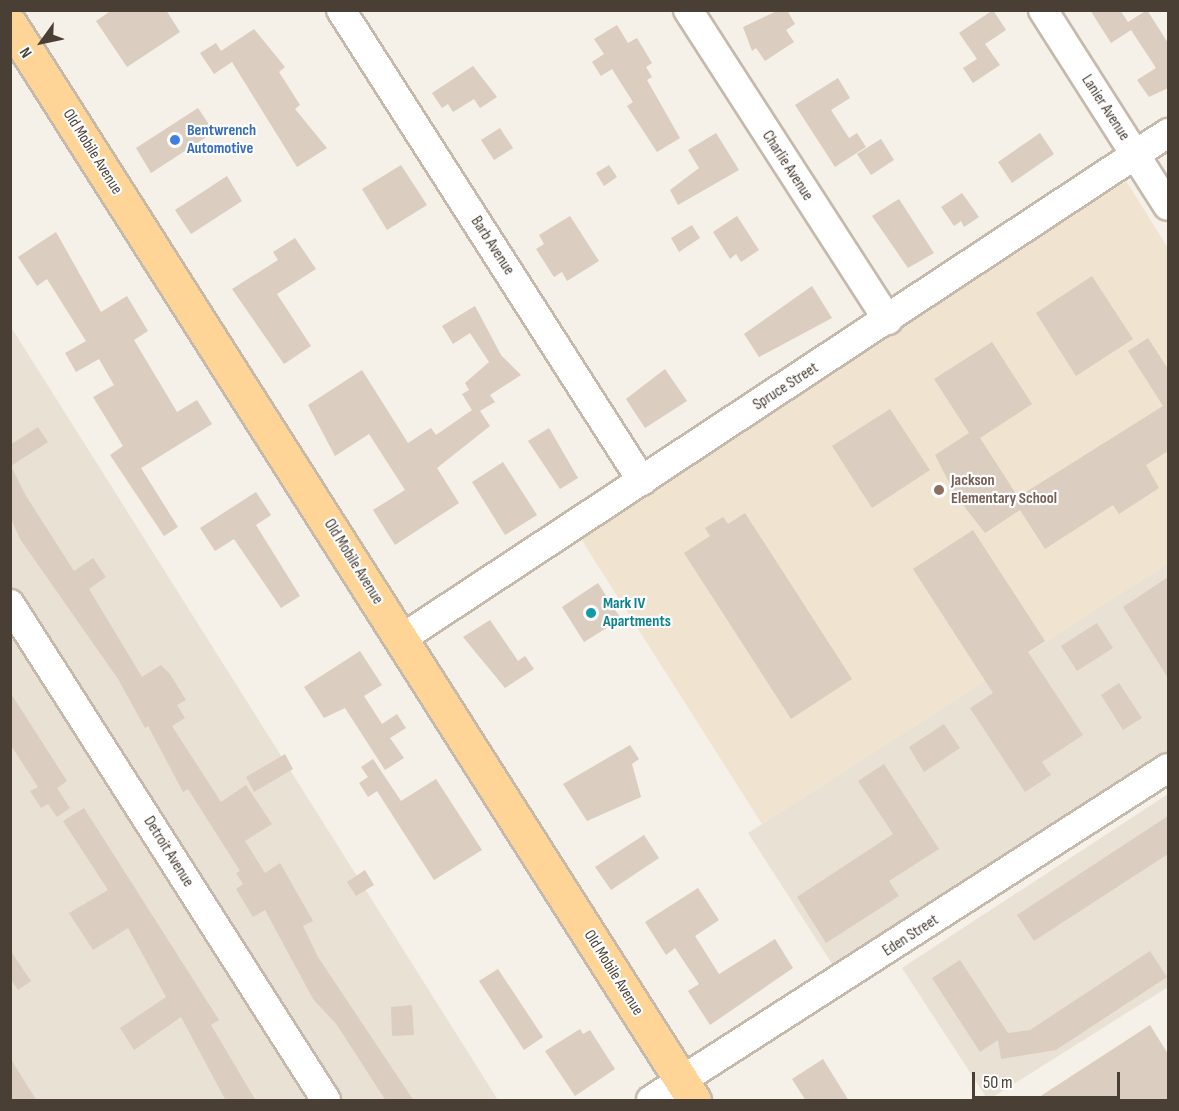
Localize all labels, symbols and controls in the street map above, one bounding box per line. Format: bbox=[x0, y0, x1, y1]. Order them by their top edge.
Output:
north arrow bbox=[12, 12, 72, 72]
text: N bbox=[16, 43, 37, 61]
street label: Lanier Avenue bbox=[1077, 71, 1133, 145]
street label: Old Mobile Avenue bbox=[58, 106, 126, 198]
place label: Bentwrench Automotive bbox=[187, 121, 256, 159]
street label: Charlie Avenue bbox=[757, 127, 817, 205]
marker: Bentwrench Automotive bbox=[168, 133, 182, 147]
street label: Barb Avenue bbox=[466, 213, 518, 279]
street label: Spruce Street bbox=[750, 359, 822, 415]
place label: Jackson Elementary School bbox=[951, 471, 1057, 509]
marker: Jackson Elementary School bbox=[932, 483, 946, 497]
street label: Old Mobile Avenue bbox=[319, 516, 387, 608]
place label: Mark IV Apartments bbox=[603, 594, 671, 632]
marker: Mark IV Apartments bbox=[584, 606, 598, 620]
street label: Detroit Avenue bbox=[139, 813, 197, 891]
street label: Eden Street bbox=[879, 911, 943, 961]
street label: Old Mobile Avenue bbox=[579, 927, 647, 1019]
scale bar bbox=[975, 1060, 1124, 1098]
text: 50 m bbox=[983, 1072, 1013, 1093]

